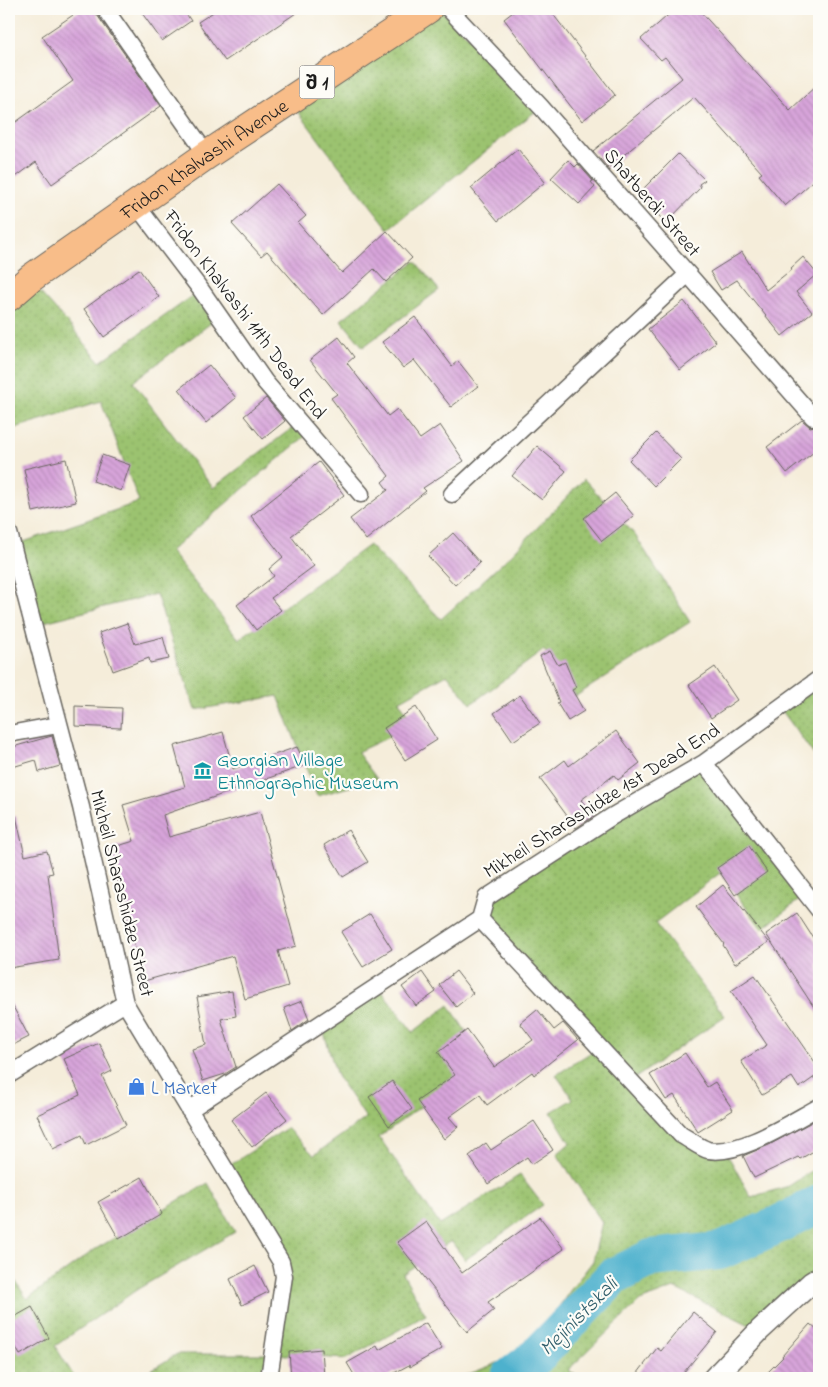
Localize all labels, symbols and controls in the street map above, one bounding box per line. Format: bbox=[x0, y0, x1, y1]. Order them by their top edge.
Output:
road number: შ 1 bbox=[300, 65, 334, 98]
street label: Fridon Khalvashi Avenue bbox=[114, 93, 295, 229]
street label: Shatberdi Street bbox=[596, 143, 707, 265]
street label: Fridon Khalvashi 11th Dead End bbox=[155, 204, 333, 426]
street label: Mikheil Sharashidze 1st Dead End bbox=[478, 717, 726, 887]
place label: Georgian Village Ethnographic Museum bbox=[217, 747, 398, 800]
museum icon: Georgian Village Ethnographic Museum bbox=[193, 761, 213, 781]
street label: Mikheil Sharashidze Street bbox=[81, 787, 160, 1000]
place label: L Market bbox=[151, 1075, 217, 1104]
shop icon: L Market bbox=[127, 1077, 147, 1097]
water label: Mejinistskali bbox=[533, 1270, 627, 1364]

